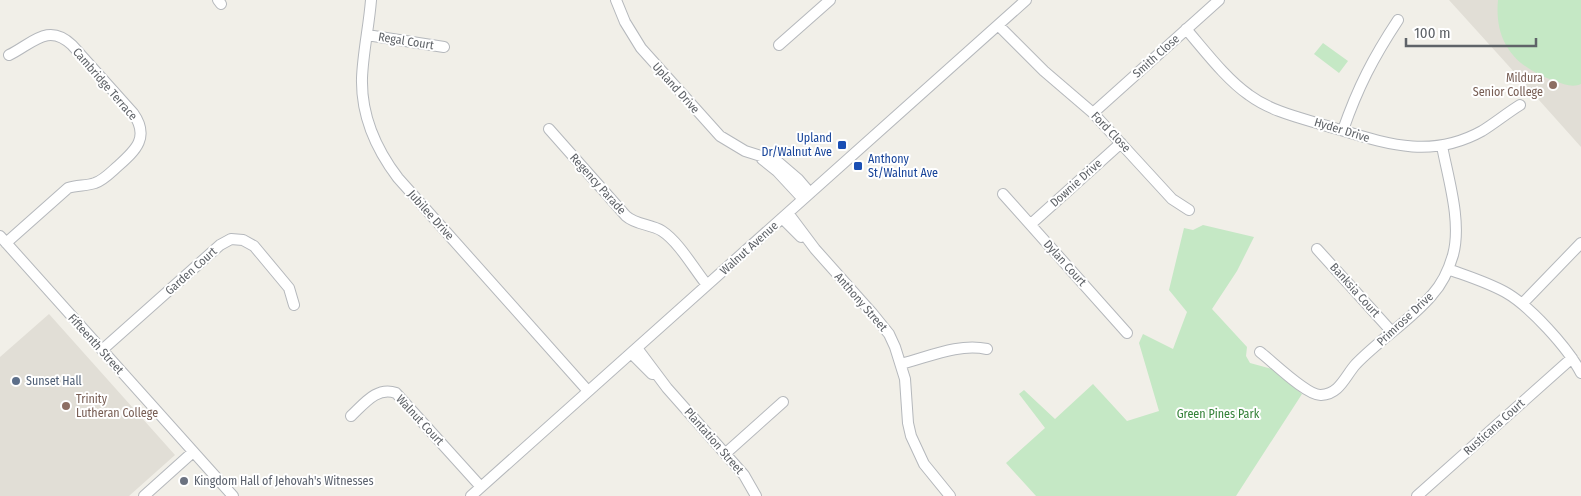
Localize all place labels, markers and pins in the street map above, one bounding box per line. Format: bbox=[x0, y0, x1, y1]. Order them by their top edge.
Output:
place label: Mildura Senior College bbox=[1473, 71, 1543, 99]
marker: Mildura Senior College bbox=[1547, 79, 1559, 91]
place label: Upland Dr/Walnut Ave bbox=[762, 131, 832, 159]
marker: Upland Dr/Walnut Ave bbox=[836, 139, 848, 151]
place label: Anthony St/Walnut Ave bbox=[868, 152, 938, 180]
marker: Anthony St/Walnut Ave bbox=[852, 160, 864, 172]
place label: Sunset Hall bbox=[26, 374, 82, 388]
marker: Sunset Hall bbox=[10, 375, 22, 387]
place label: Trinity Lutheran College bbox=[76, 392, 158, 420]
marker: Trinity Lutheran College bbox=[60, 400, 72, 412]
place label: Kingdom Hall of Jehovah's Witnesses bbox=[194, 474, 374, 488]
marker: Kingdom Hall of Jehovah's Witnesses bbox=[178, 475, 190, 487]

